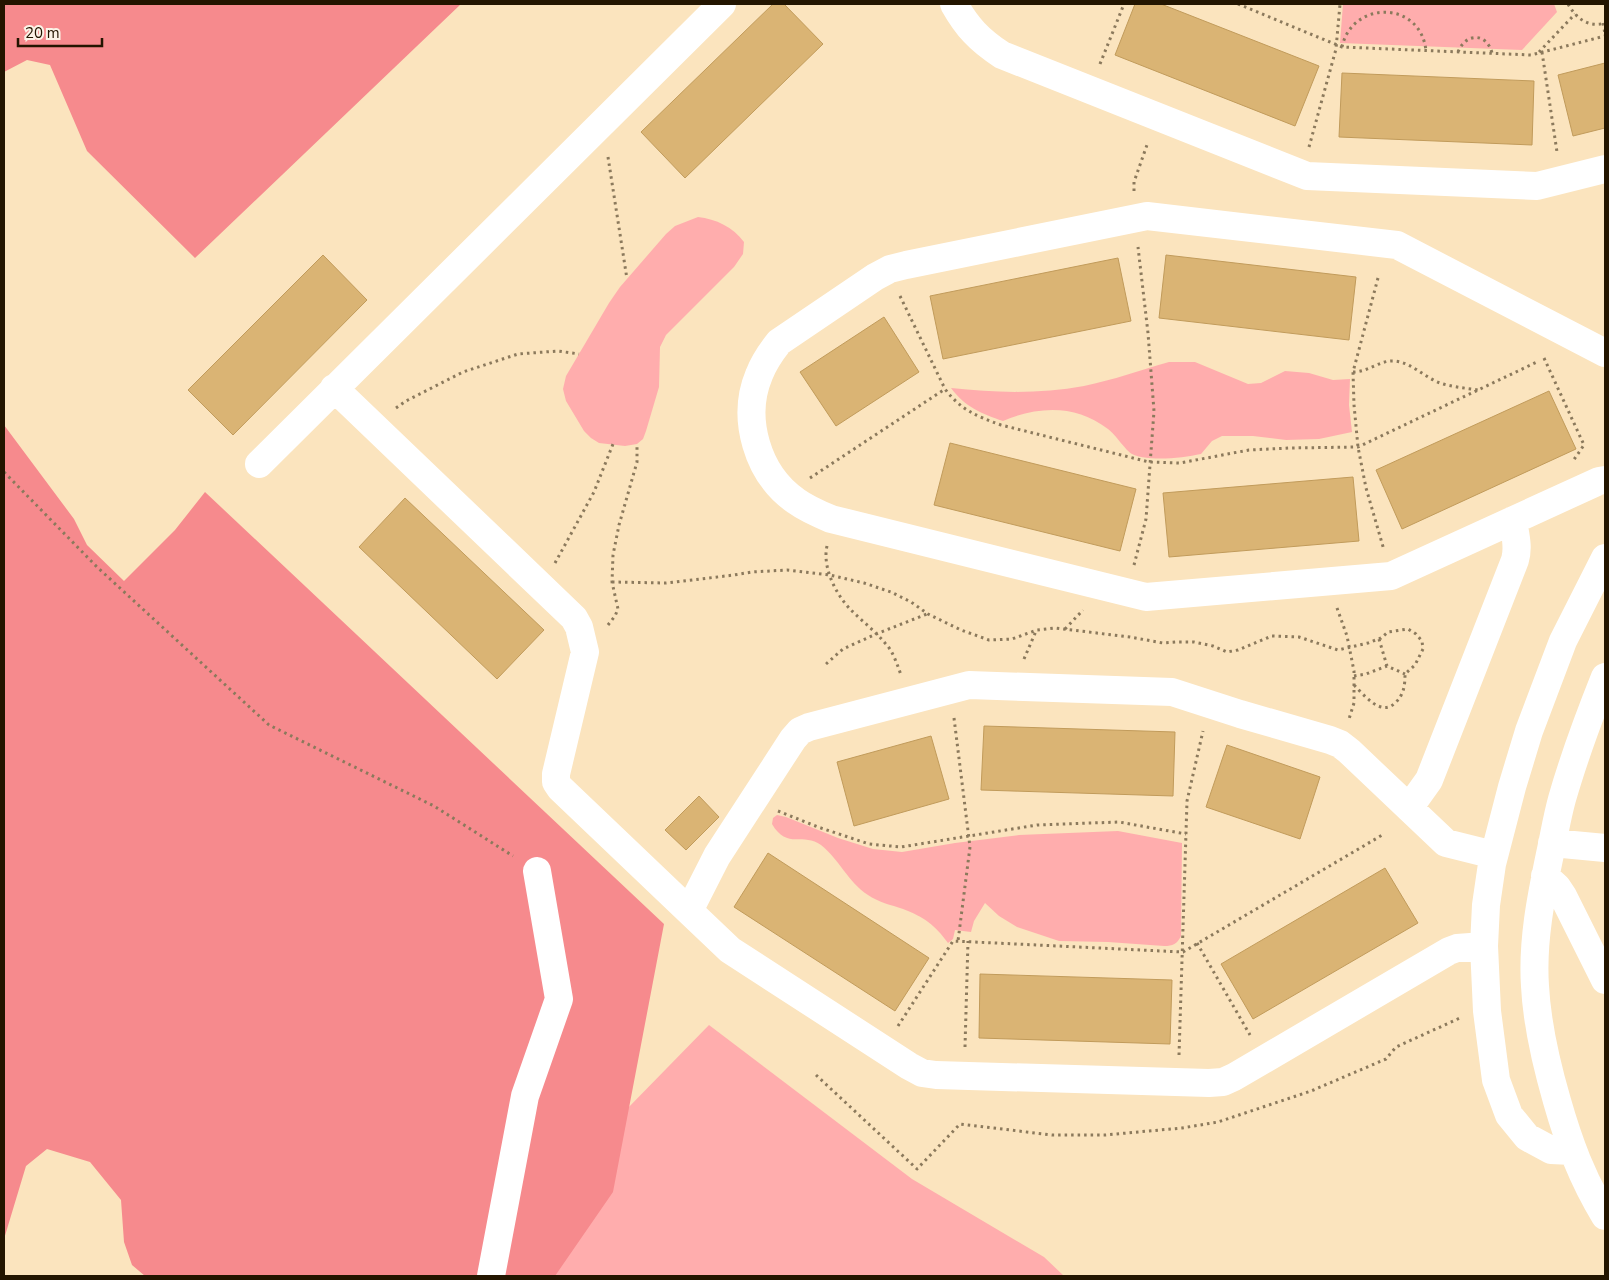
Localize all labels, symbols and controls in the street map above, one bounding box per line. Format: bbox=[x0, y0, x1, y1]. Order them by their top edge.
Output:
scale bar bbox=[18, 15, 101, 47]
text: 20 m bbox=[25, 23, 60, 43]

